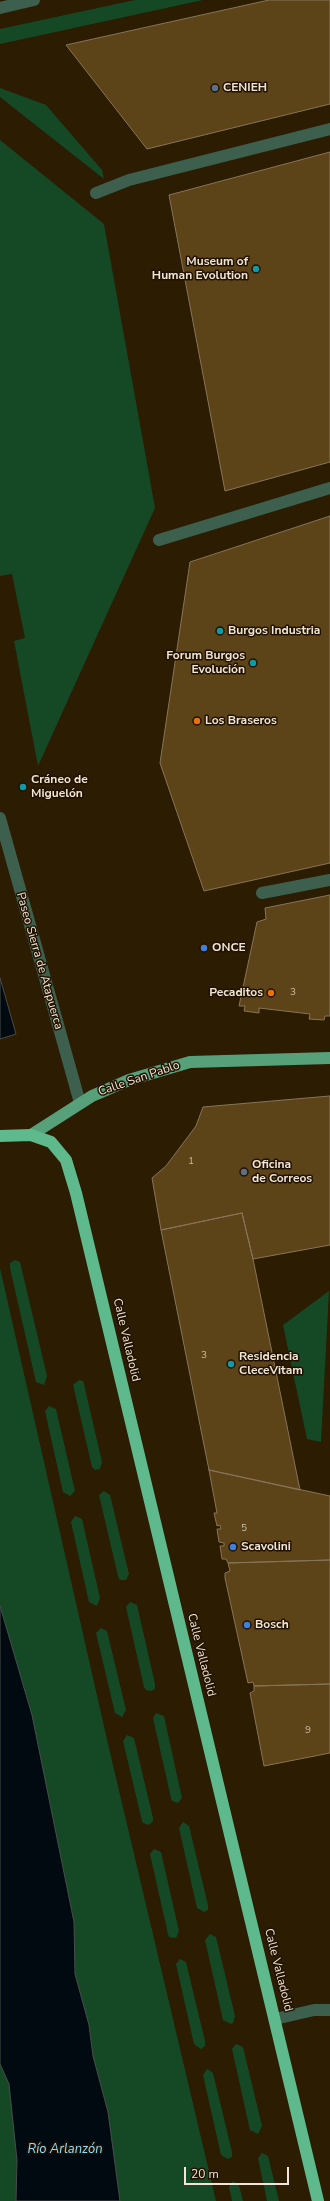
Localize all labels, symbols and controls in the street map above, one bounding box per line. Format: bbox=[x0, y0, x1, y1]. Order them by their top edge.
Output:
place label: CENIEH bbox=[223, 81, 267, 95]
marker: CENIEH bbox=[210, 83, 220, 93]
place label: Museum of Human Evolution bbox=[152, 255, 248, 283]
marker: Museum of Human Evolution bbox=[251, 264, 261, 274]
place label: Burgos Industria bbox=[228, 624, 320, 638]
marker: Burgos Industria bbox=[215, 626, 225, 636]
place label: Forum Burgos Evolución bbox=[166, 649, 245, 677]
marker: Forum Burgos Evolución bbox=[248, 658, 258, 668]
place label: Los Braseros bbox=[205, 714, 277, 728]
marker: Los Braseros bbox=[192, 716, 202, 726]
place label: Cráneo de Miguelón bbox=[31, 773, 88, 801]
marker: Cráneo de Miguelón bbox=[18, 782, 28, 792]
street label: Paseo Sierra de Atapuerca bbox=[13, 891, 65, 1031]
place label: ONCE bbox=[212, 941, 246, 955]
marker: ONCE bbox=[199, 943, 209, 953]
place label: Pecaditos bbox=[209, 986, 263, 1000]
house number: 3 bbox=[290, 987, 296, 999]
marker: Pecaditos bbox=[266, 988, 276, 998]
street label: Calle San Pablo bbox=[96, 1058, 182, 1100]
house number: 1 bbox=[188, 1156, 194, 1168]
place label: Oficina de Correos bbox=[252, 1158, 312, 1186]
marker: Oficina de Correos bbox=[239, 1167, 249, 1177]
street label: Calle Valladolid bbox=[109, 1297, 143, 1383]
house number: 3 bbox=[201, 1350, 207, 1362]
place label: Residencia CleceVitam bbox=[239, 1350, 303, 1378]
marker: Residencia CleceVitam bbox=[226, 1359, 236, 1369]
house number: 5 bbox=[241, 1523, 247, 1535]
place label: Scavolini bbox=[241, 1540, 291, 1554]
marker: Scavolini bbox=[228, 1542, 238, 1552]
street label: Calle Valladolid bbox=[184, 1612, 218, 1698]
place label: Bosch bbox=[255, 1618, 289, 1632]
marker: Bosch bbox=[242, 1620, 252, 1630]
house number: 9 bbox=[305, 1725, 311, 1737]
street label: Calle Valladolid bbox=[261, 1927, 295, 2013]
water label: Río Arlanzón bbox=[27, 2142, 103, 2158]
scale bar bbox=[186, 2159, 291, 2185]
text: 20 m bbox=[191, 2166, 219, 2182]

